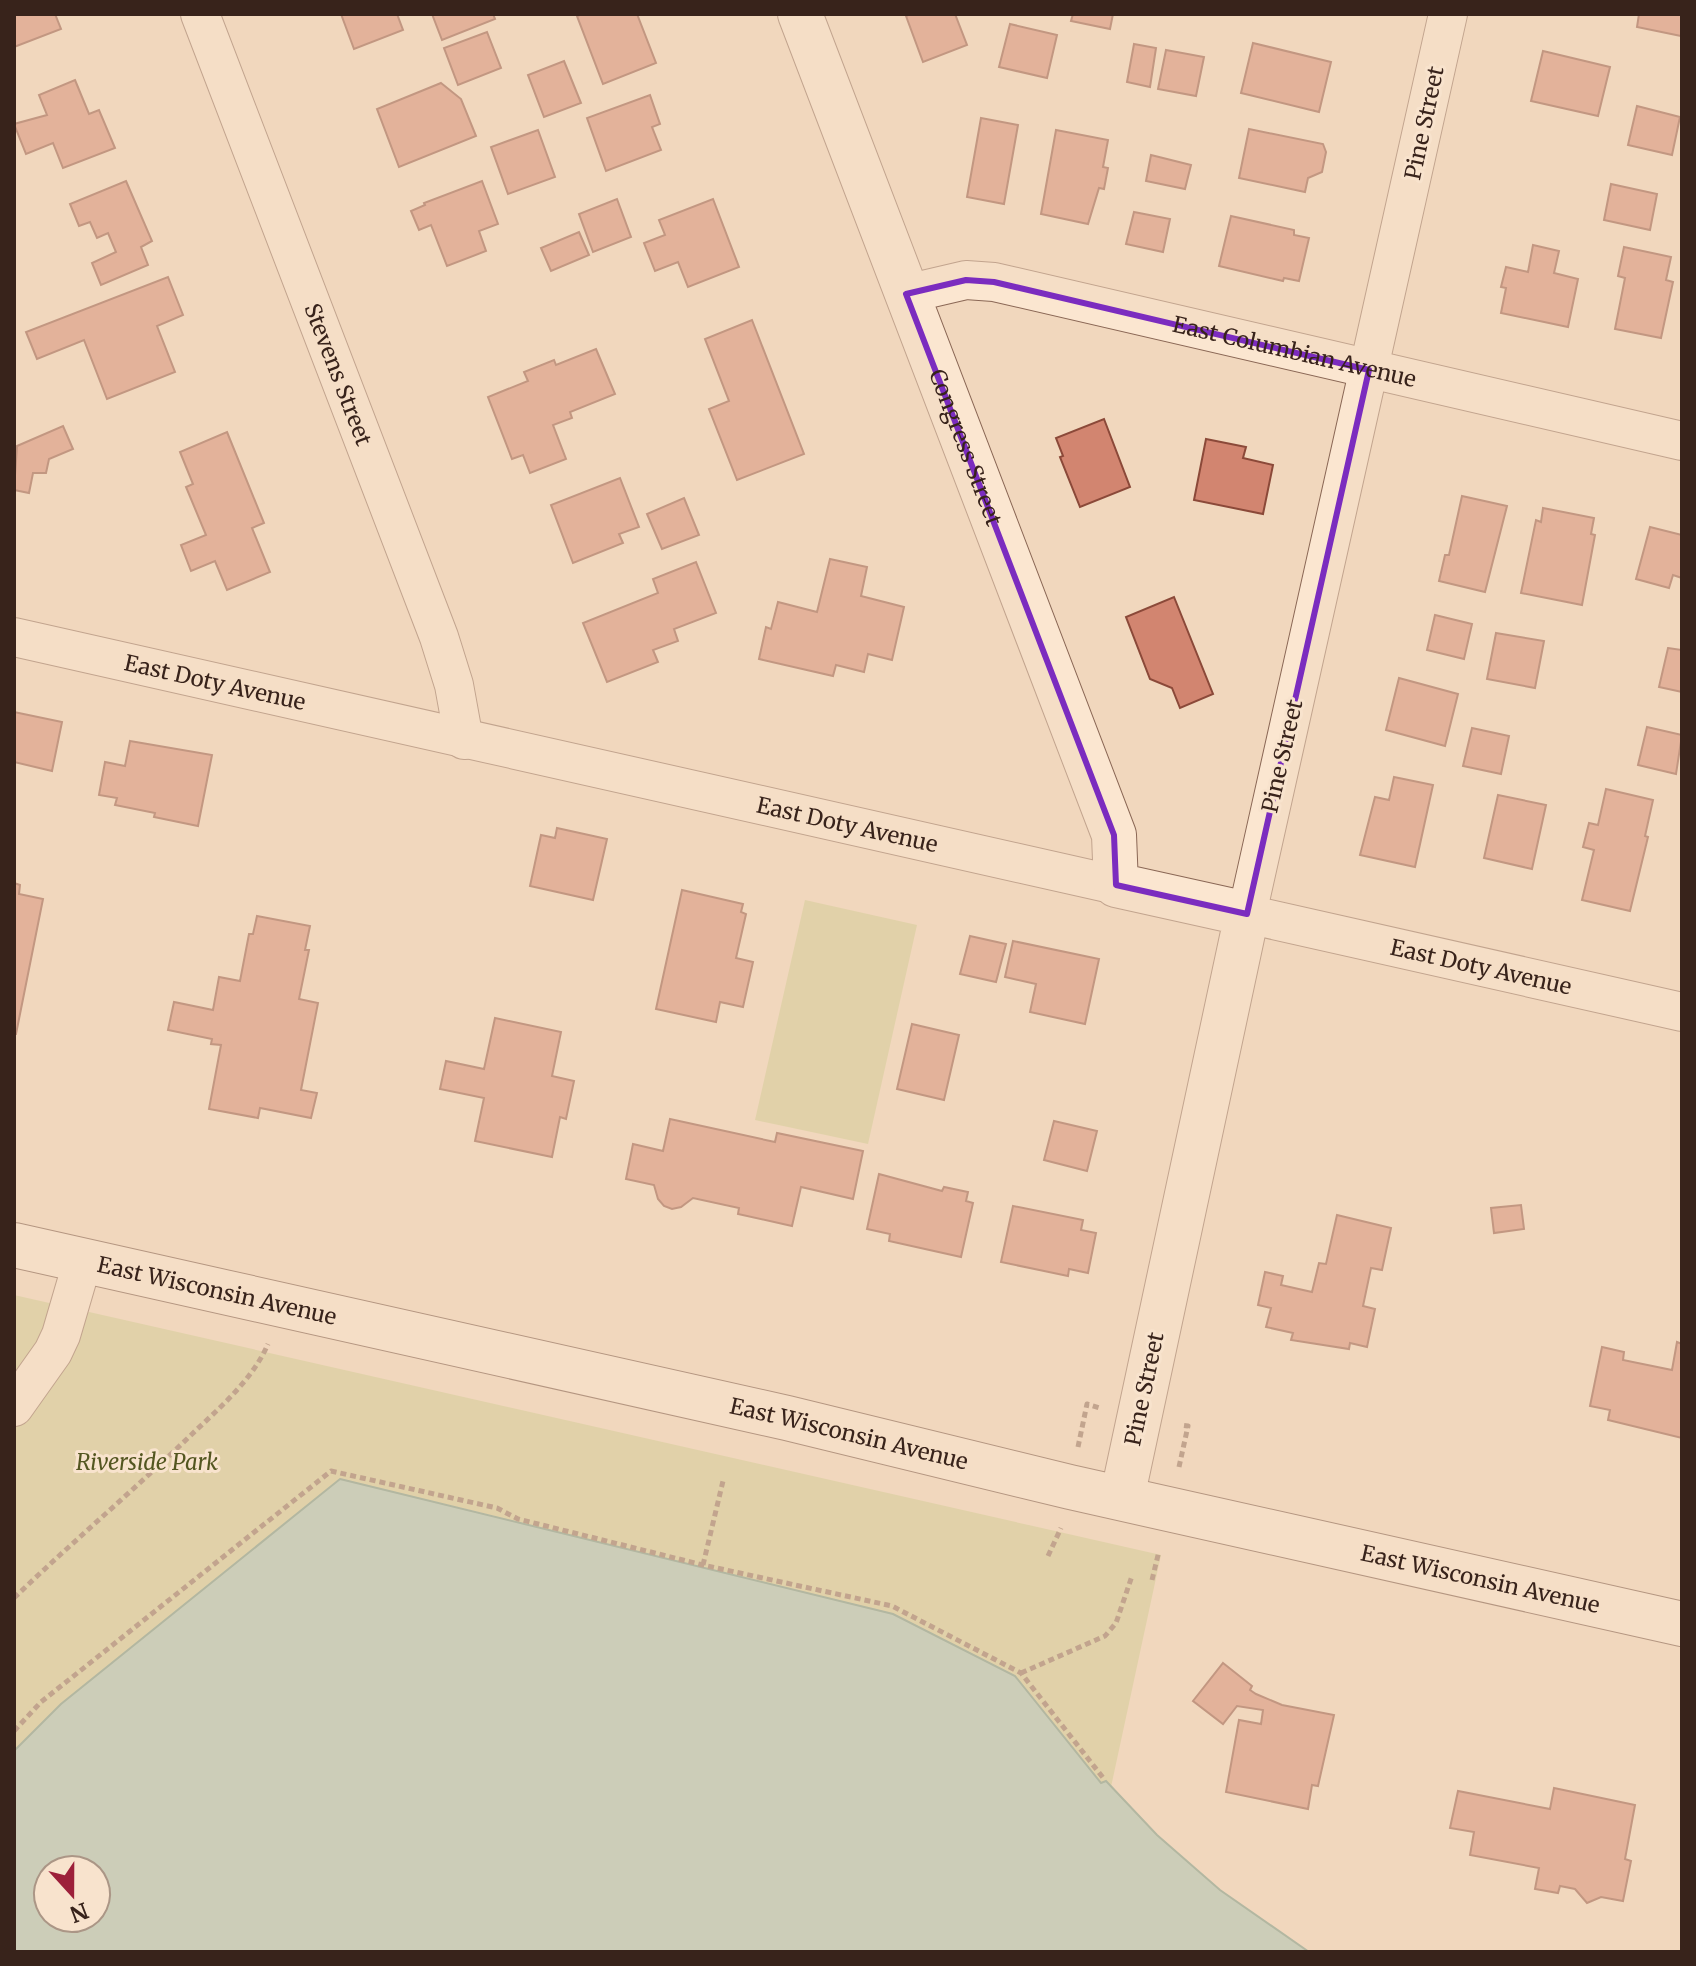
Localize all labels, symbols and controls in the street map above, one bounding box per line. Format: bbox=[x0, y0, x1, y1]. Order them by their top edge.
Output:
street label: Pine Street bbox=[1398, 63, 1450, 182]
street label: Stevens Street bbox=[298, 299, 378, 450]
street label: East Columbian Avenue bbox=[1170, 310, 1419, 393]
street label: Congress Street bbox=[923, 365, 1009, 530]
street label: East Doty Avenue bbox=[122, 648, 308, 716]
street label: Pine Street bbox=[1255, 696, 1309, 815]
street label: East Doty Avenue bbox=[754, 791, 941, 858]
street label: East Doty Avenue bbox=[1388, 933, 1574, 1001]
street label: East Wisconsin Avenue bbox=[95, 1250, 339, 1331]
street label: Pine Street bbox=[1118, 1329, 1170, 1448]
street label: East Wisconsin Avenue bbox=[727, 1392, 971, 1476]
park label: Riverside Park bbox=[76, 1448, 218, 1476]
street label: East Wisconsin Avenue bbox=[1358, 1539, 1603, 1619]
north arrow bbox=[32, 1854, 112, 1934]
text: N bbox=[65, 1896, 92, 1929]

